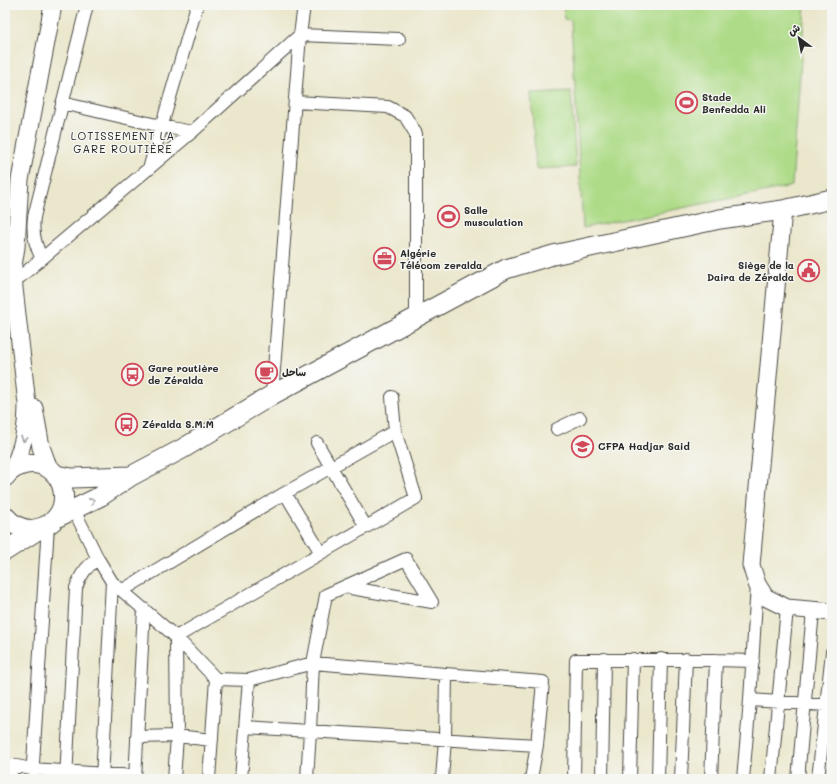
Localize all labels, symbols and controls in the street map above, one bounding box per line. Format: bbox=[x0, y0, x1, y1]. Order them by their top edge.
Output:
north arrow bbox=[779, 18, 819, 58]
text: ش bbox=[784, 20, 803, 39]
sports icon: Stade Benfedda Ali bbox=[674, 90, 700, 116]
place label: Stade Benfedda Ali bbox=[702, 90, 766, 116]
district label: LOTISSEMENT LA GARE ROUTIÈRE bbox=[71, 128, 175, 156]
sports icon: Salle musculation bbox=[435, 203, 461, 229]
place label: Salle musculation bbox=[464, 203, 523, 229]
office icon: Algérie Télécom zeralda bbox=[372, 246, 398, 272]
place label: Algérie Télécom zeralda bbox=[400, 246, 482, 272]
place label: Siège de la Daira de Zéralda bbox=[707, 258, 794, 284]
public building icon: Siège de la Daira de Zéralda bbox=[796, 258, 822, 284]
cafe icon: ساحل bbox=[253, 359, 279, 385]
bus stop icon: Gare routière de Zéralda bbox=[120, 361, 146, 387]
place label: Gare routière de Zéralda bbox=[148, 361, 219, 387]
place label: ساحل bbox=[282, 365, 306, 379]
bus stop icon: Zéralda S.M.M bbox=[114, 411, 140, 437]
place label: Zéralda S.M.M bbox=[142, 417, 214, 431]
school or university icon: CFPA Hadjar Said bbox=[570, 433, 596, 459]
one-way arrow bbox=[20, 436, 28, 442]
place label: CFPA Hadjar Said bbox=[598, 439, 690, 453]
one-way arrow bbox=[87, 498, 95, 506]

